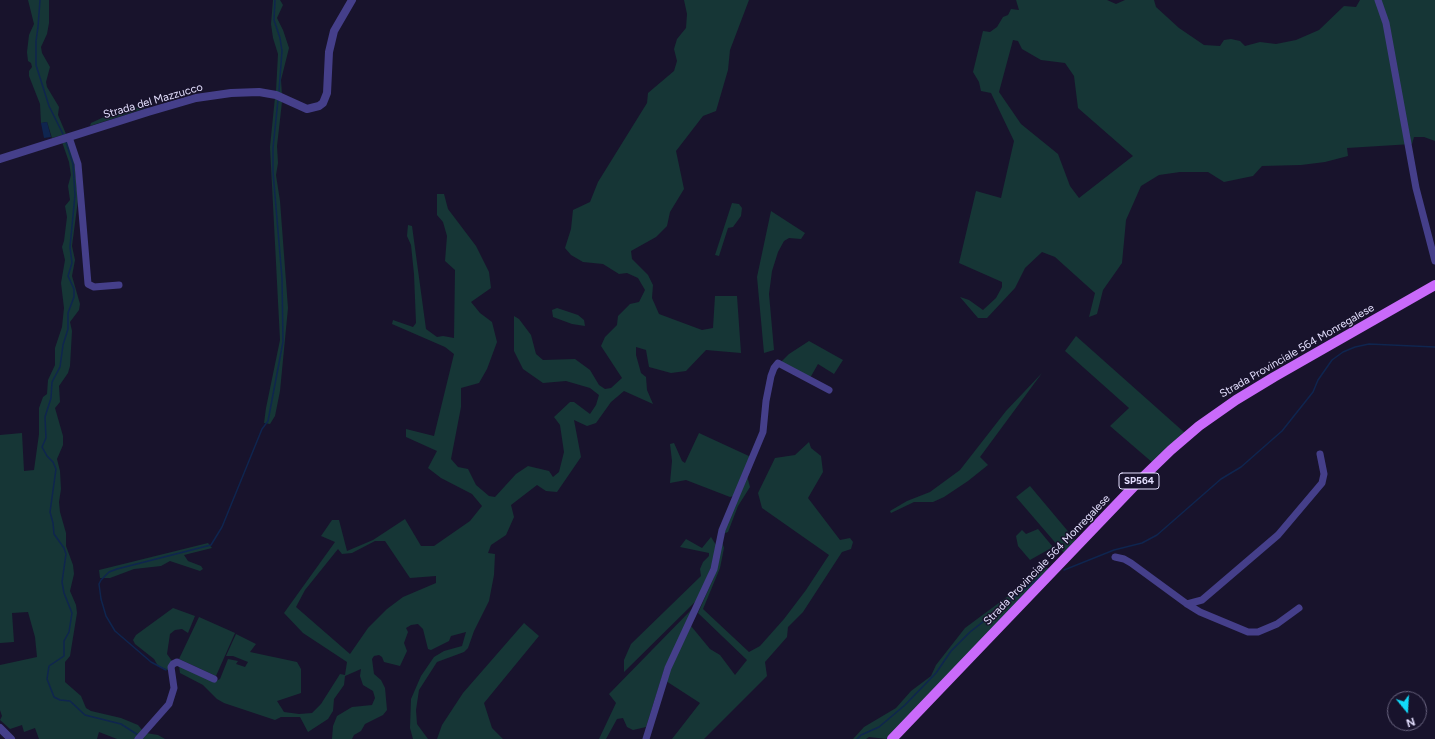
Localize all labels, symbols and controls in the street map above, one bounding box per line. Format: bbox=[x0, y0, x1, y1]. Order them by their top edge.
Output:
street label: Strada del Mazzucco bbox=[102, 80, 204, 122]
street label: Strada Provinciale 564 Monregalese bbox=[1217, 301, 1377, 401]
road number: SP564 bbox=[1119, 473, 1159, 489]
street label: Strada Provinciale 564 Monregalese bbox=[981, 492, 1113, 628]
north arrow bbox=[1387, 691, 1427, 731]
text: N bbox=[1405, 714, 1417, 729]

